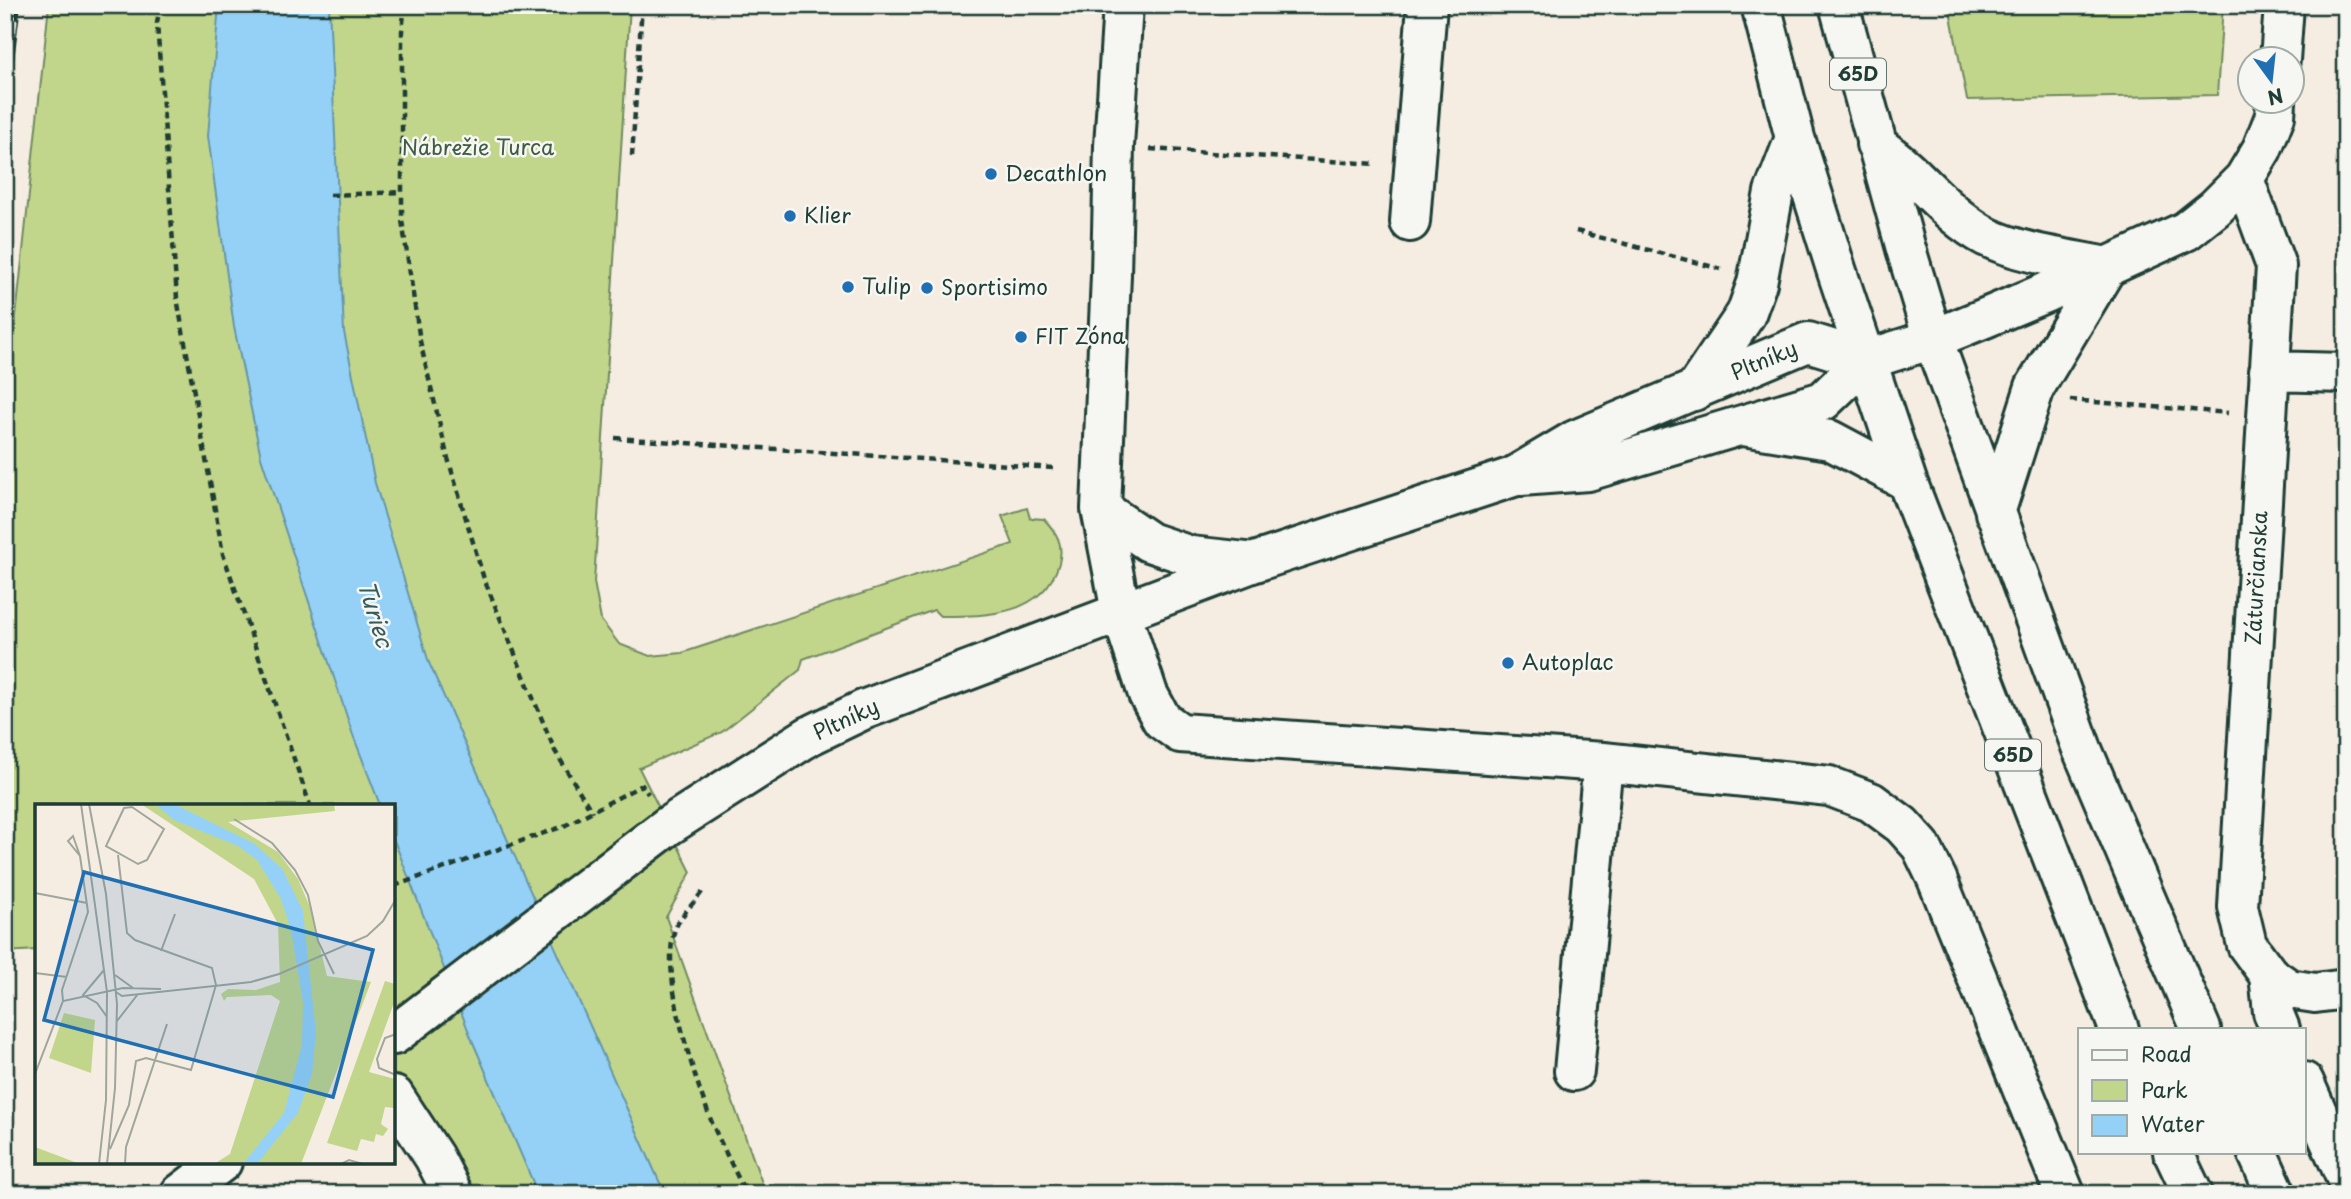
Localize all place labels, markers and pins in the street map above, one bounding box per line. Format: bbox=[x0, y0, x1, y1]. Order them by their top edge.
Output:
place label: Decathlon bbox=[1005, 156, 1107, 188]
marker: Decathlon bbox=[983, 166, 999, 182]
place label: Klier bbox=[804, 198, 851, 230]
marker: Klier bbox=[782, 208, 798, 224]
place label: Tulip bbox=[862, 269, 911, 301]
place label: Sportisimo bbox=[941, 270, 1048, 302]
marker: Tulip bbox=[840, 279, 856, 295]
marker: Sportisimo bbox=[919, 280, 935, 296]
place label: FIT Zóna bbox=[1035, 319, 1125, 351]
marker: FIT Zóna bbox=[1013, 329, 1029, 345]
place label: Autoplac bbox=[1522, 645, 1614, 677]
marker: Autoplac bbox=[1500, 655, 1516, 671]

